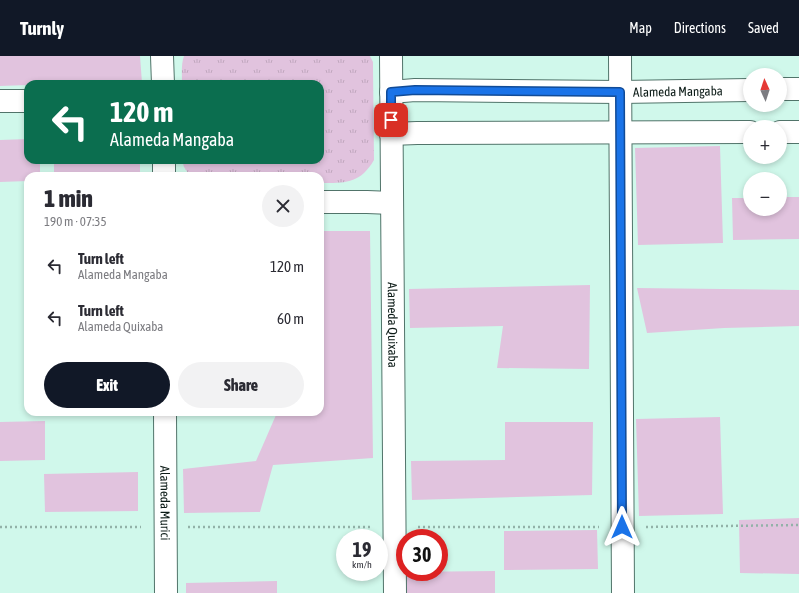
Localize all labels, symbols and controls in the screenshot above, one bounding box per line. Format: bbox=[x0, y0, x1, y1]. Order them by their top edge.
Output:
text: Turnly bbox=[20, 17, 64, 39]
text: Map bbox=[629, 20, 652, 36]
text: Directions bbox=[674, 20, 726, 36]
text: Saved bbox=[748, 20, 779, 36]
north arrow bbox=[743, 68, 787, 112]
map controls bbox=[743, 68, 787, 216]
street label: Alameda Mangaba bbox=[633, 83, 723, 100]
icon: left bbox=[44, 96, 96, 148]
text: 120 m bbox=[110, 96, 173, 128]
pin bbox=[374, 103, 408, 137]
icon: arrive bbox=[380, 109, 402, 131]
button: + bbox=[743, 120, 787, 164]
text: Alameda Mangaba bbox=[110, 129, 234, 150]
button: − bbox=[743, 172, 787, 216]
text: 1 min bbox=[44, 185, 93, 212]
button: close bbox=[262, 185, 304, 227]
text: 190 m · 07:35 bbox=[44, 214, 107, 229]
text: Turn left bbox=[78, 250, 124, 267]
icon: left bbox=[44, 255, 66, 277]
text: 120 m bbox=[270, 258, 304, 275]
text: Alameda Mangaba bbox=[78, 267, 168, 282]
street label: Alameda Quixaba bbox=[385, 282, 400, 368]
text: Turn left bbox=[78, 302, 124, 319]
icon: left bbox=[44, 307, 66, 329]
text: 60 m bbox=[277, 310, 304, 327]
text: Alameda Quixaba bbox=[78, 319, 163, 334]
button: Exit bbox=[44, 362, 170, 408]
button: Share bbox=[178, 362, 304, 408]
street label: Alameda Murici bbox=[157, 466, 173, 540]
position arrow bbox=[601, 506, 643, 548]
speed limit sign: 30 bbox=[396, 529, 448, 581]
text: 19 bbox=[353, 538, 371, 561]
text: km/h bbox=[352, 559, 372, 570]

